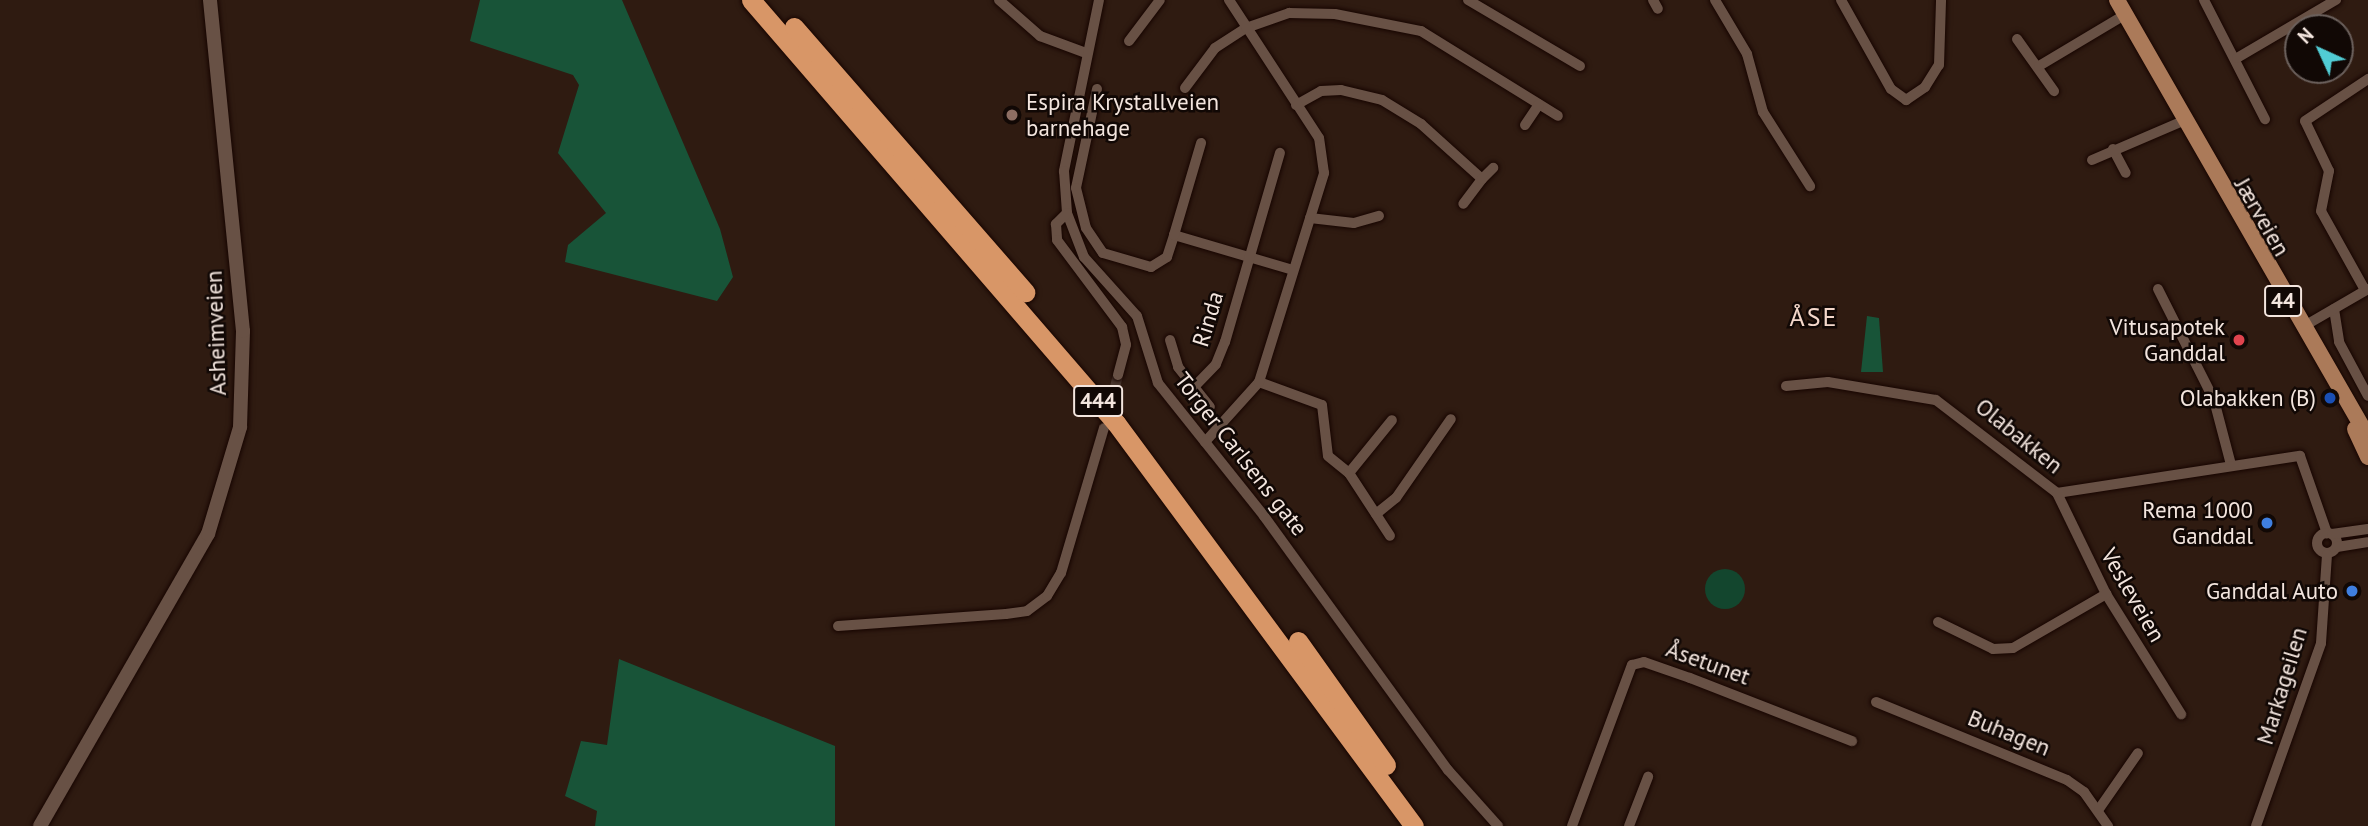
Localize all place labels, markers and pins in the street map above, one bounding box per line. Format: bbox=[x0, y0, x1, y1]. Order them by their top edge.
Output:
place label: Espira Krystallveien barnehage bbox=[1026, 88, 1219, 142]
marker: Espira Krystallveien barnehage bbox=[1004, 107, 1020, 123]
place label: Vitusapotek Ganddal bbox=[2109, 313, 2225, 367]
marker: Vitusapotek Ganddal bbox=[2231, 332, 2247, 348]
place label: Olabakken (B) bbox=[2180, 384, 2316, 412]
marker: Olabakken (B) bbox=[2322, 390, 2338, 406]
place label: Rema 1000 Ganddal bbox=[2142, 496, 2253, 550]
marker: Rema 1000 Ganddal bbox=[2259, 515, 2275, 531]
place label: Ganddal Auto bbox=[2205, 577, 2338, 605]
marker: Ganddal Auto bbox=[2344, 583, 2360, 599]

